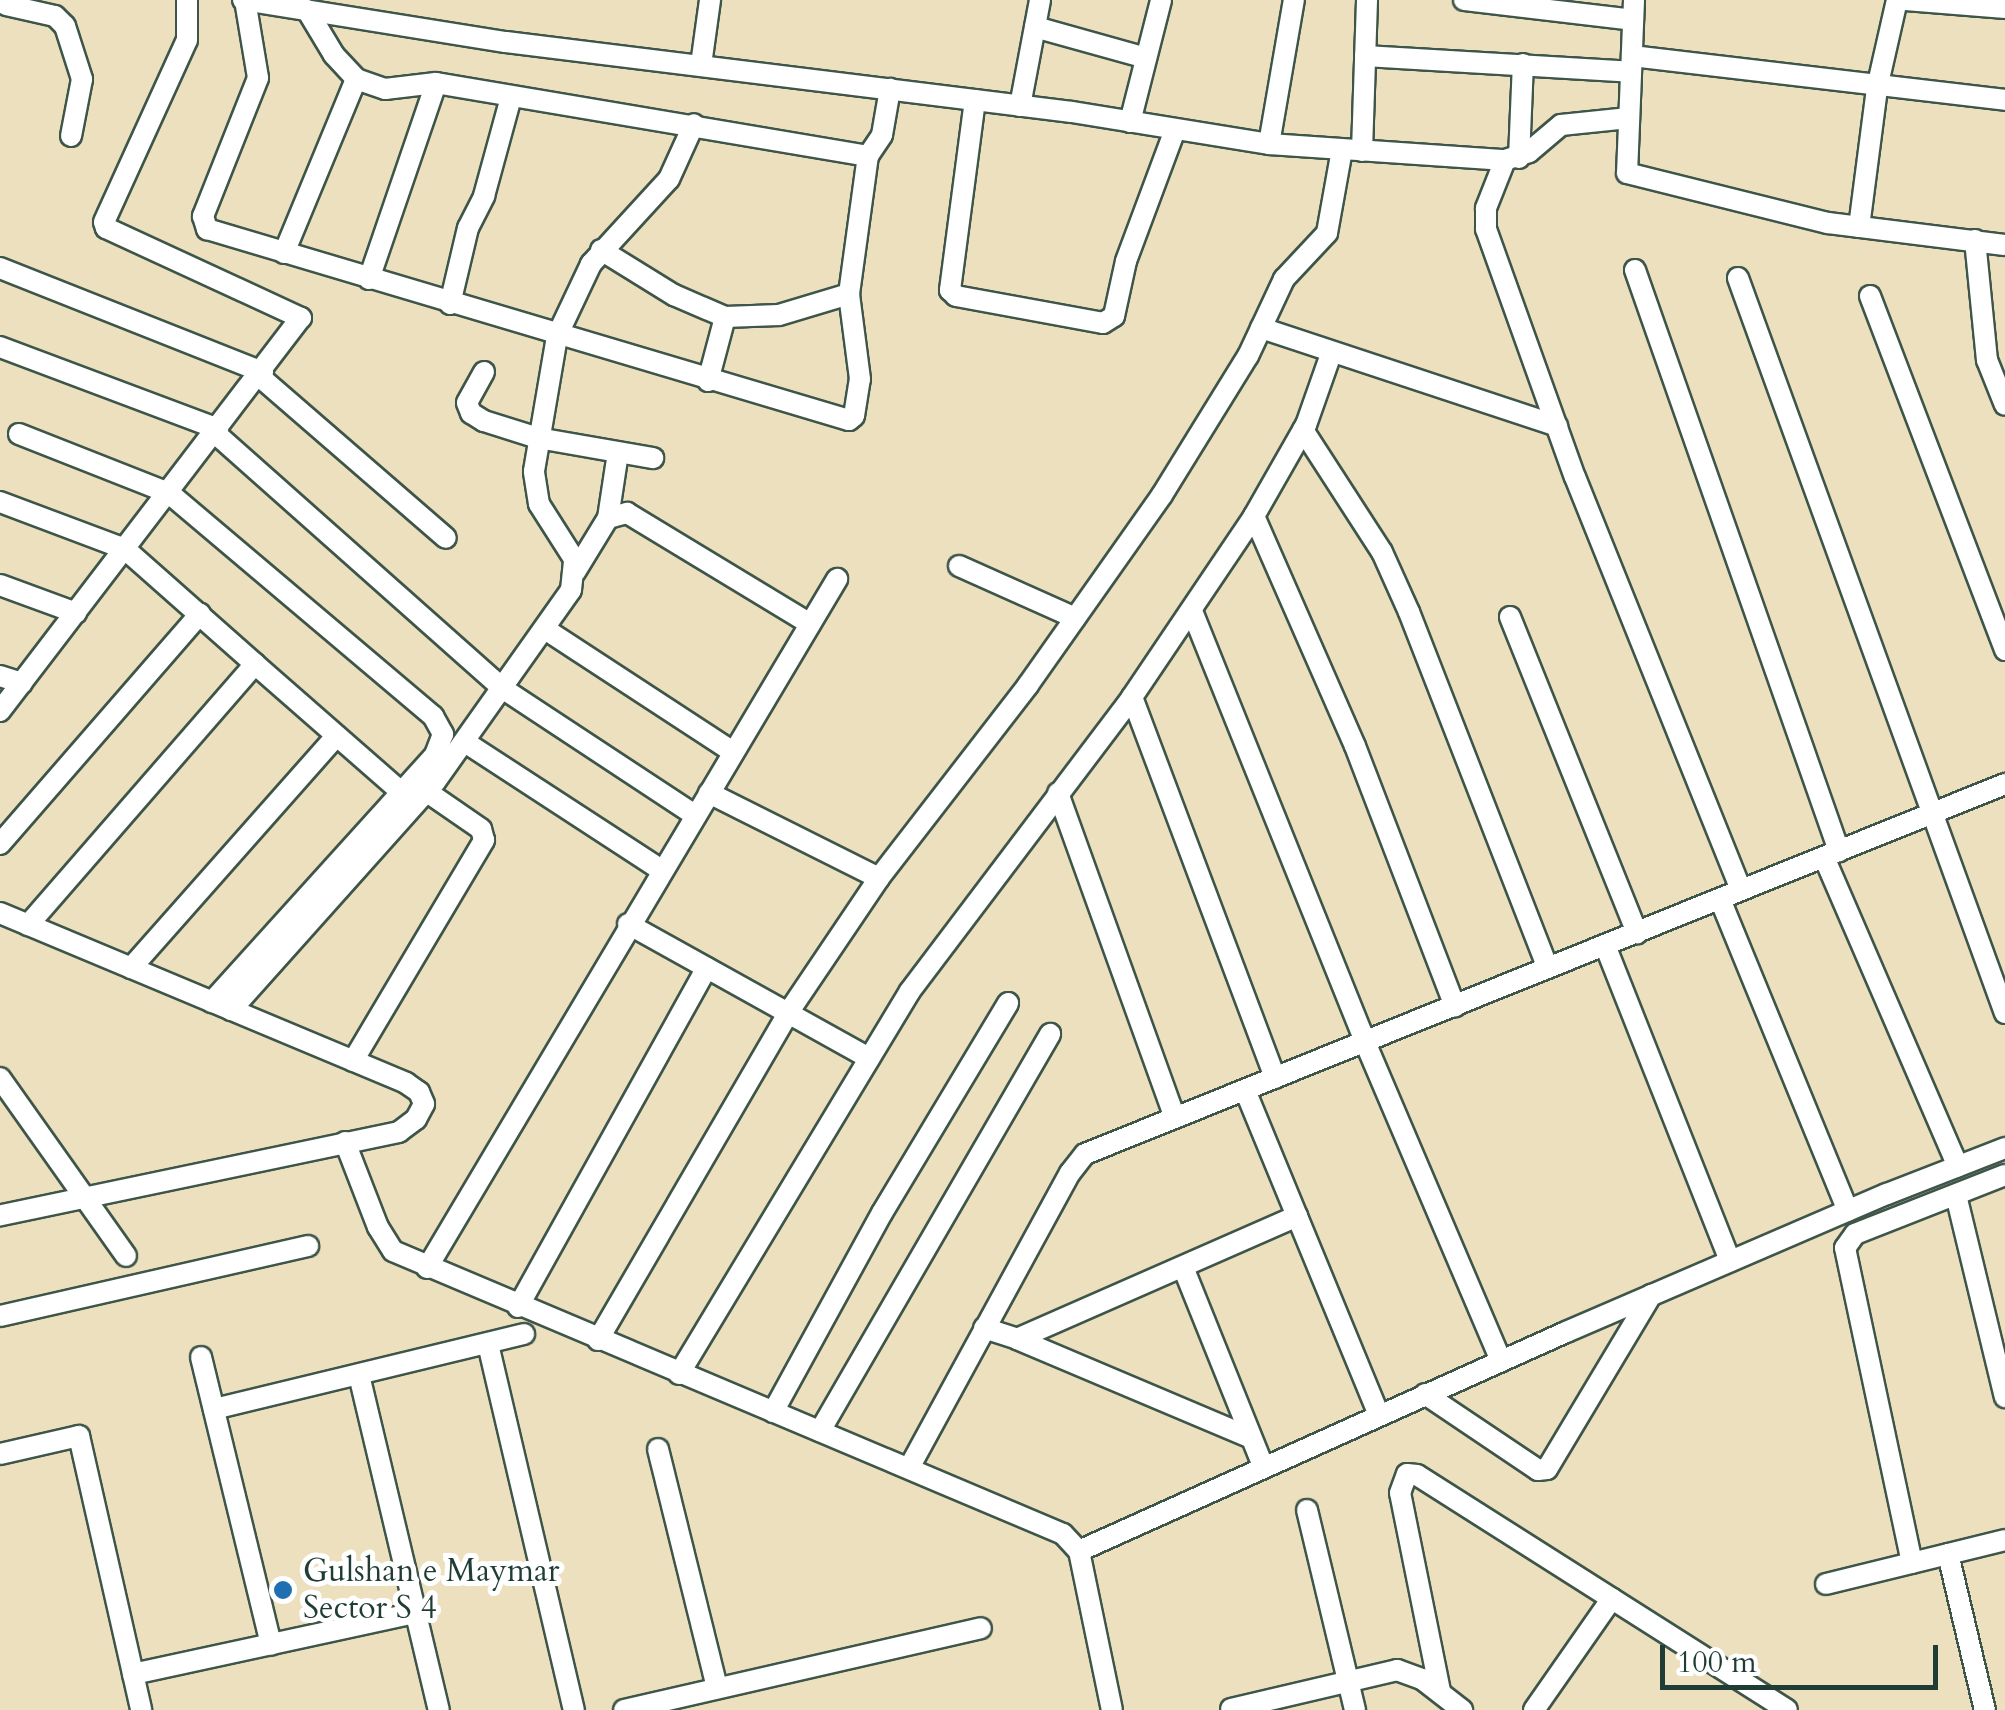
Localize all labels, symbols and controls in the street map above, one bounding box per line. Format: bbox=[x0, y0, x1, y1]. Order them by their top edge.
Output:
place label: Gulshan e Maymar Sector S 4 bbox=[303, 1553, 559, 1628]
marker: Gulshan e Maymar Sector S 4 bbox=[272, 1579, 294, 1601]
scale bar bbox=[1665, 1625, 1942, 1687]
text: 100 m bbox=[1677, 1642, 1757, 1683]

